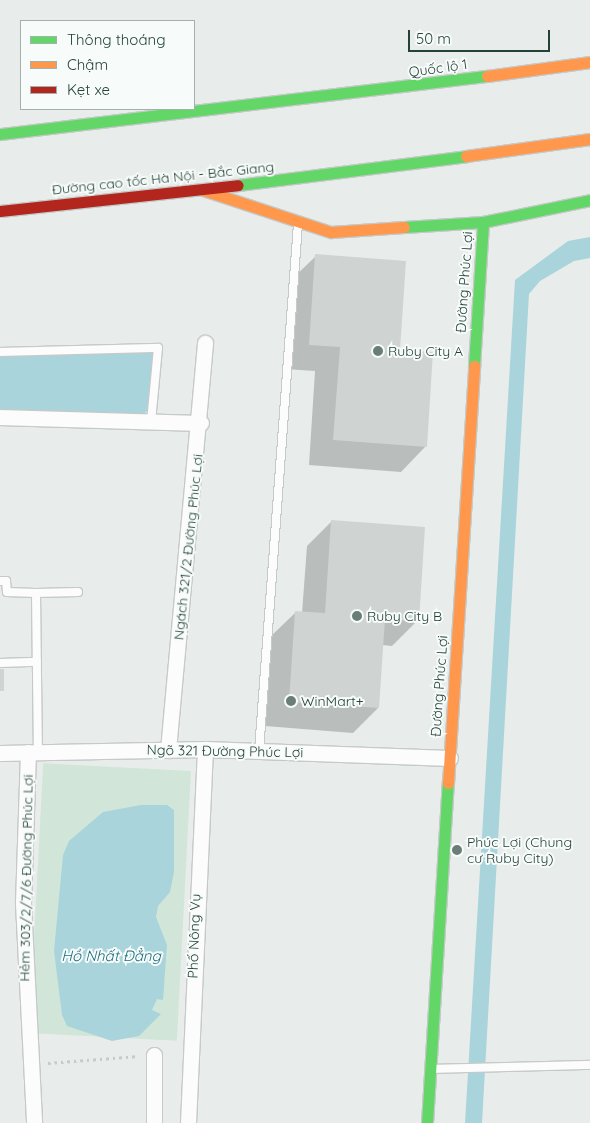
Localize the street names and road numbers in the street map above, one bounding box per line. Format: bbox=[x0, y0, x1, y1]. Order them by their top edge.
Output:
street label: Quốc lộ 1 bbox=[408, 56, 468, 80]
street label: Đường cao tốc Hà Nội - Bắc Giang bbox=[51, 158, 275, 198]
street label: Đường Phúc Lợi bbox=[452, 231, 476, 333]
street label: Ngách 321/2 Đường Phúc Lợi bbox=[170, 453, 206, 641]
street label: Đường Phúc Lợi bbox=[427, 635, 451, 737]
street label: Ngõ 321 Đường Phúc Lợi bbox=[147, 741, 303, 761]
street label: Hẻm 303/2/7/6 Đường Phúc Lợi bbox=[16, 774, 36, 982]
street label: Phố Nông Vụ bbox=[184, 893, 204, 979]

